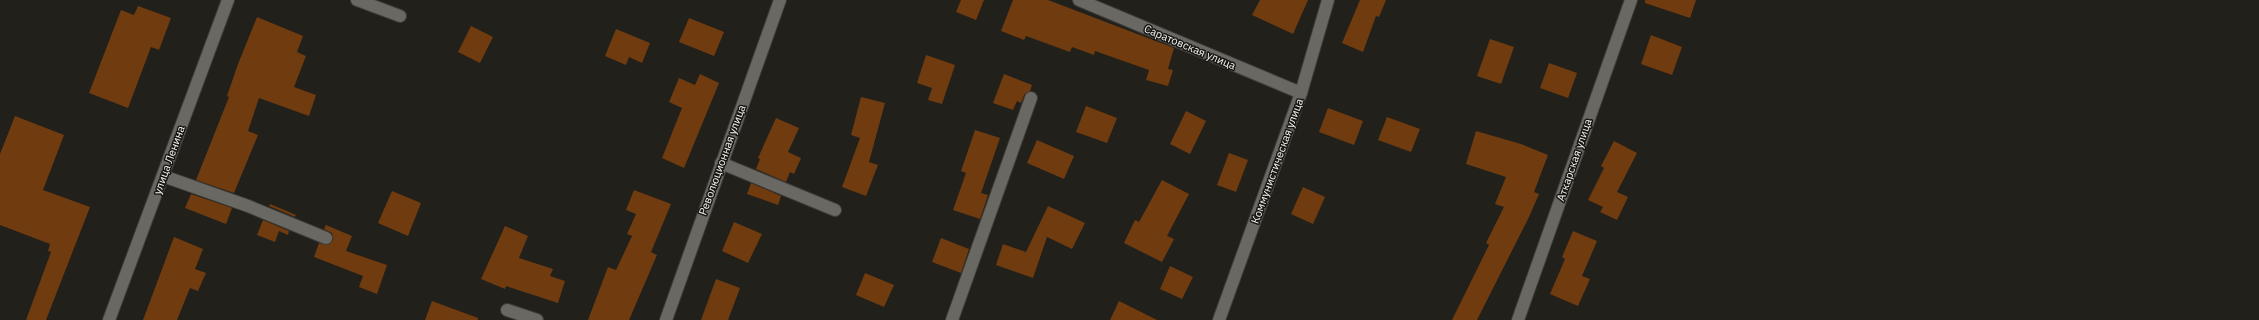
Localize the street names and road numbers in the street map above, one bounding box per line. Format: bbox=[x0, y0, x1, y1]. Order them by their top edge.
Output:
street label: Саратовская улица bbox=[1142, 21, 1238, 73]
street label: Коммунистическая улица bbox=[1248, 96, 1306, 226]
street label: Революционная улица bbox=[695, 103, 749, 217]
street label: Аткарская улица bbox=[1553, 117, 1595, 203]
street label: улица Ленина bbox=[150, 124, 188, 196]

